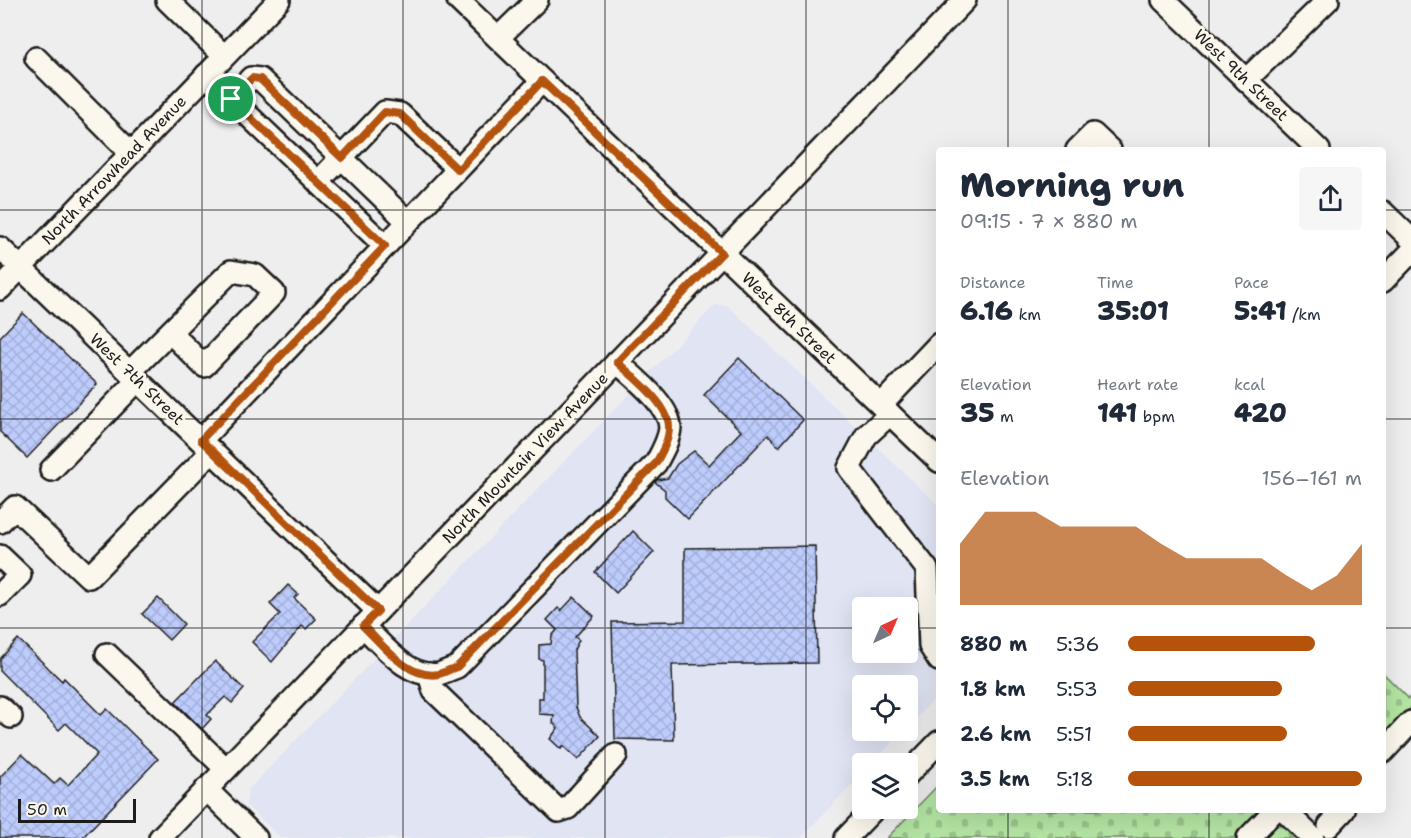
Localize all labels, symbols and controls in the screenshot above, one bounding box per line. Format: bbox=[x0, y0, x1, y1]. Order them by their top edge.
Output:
street label: West 9th Street bbox=[1189, 24, 1293, 126]
pin bbox=[205, 73, 256, 124]
icon: arrive bbox=[214, 82, 247, 115]
street label: North Arrowhead Avenue bbox=[37, 91, 191, 249]
text: Morning run bbox=[960, 163, 1184, 208]
button: share bbox=[1299, 167, 1362, 230]
text: 09:15 · 7 × 880 m bbox=[960, 208, 1137, 234]
street label: West 8th Street bbox=[737, 267, 841, 369]
text: Distance bbox=[960, 272, 1026, 293]
text: Time bbox=[1097, 272, 1134, 293]
text: Pace bbox=[1234, 272, 1269, 293]
text: 6.16 bbox=[960, 293, 1013, 328]
text: 35:01 bbox=[1097, 293, 1169, 328]
text: 5:41 bbox=[1234, 293, 1287, 328]
text: km bbox=[1013, 304, 1041, 325]
text: /km bbox=[1287, 304, 1321, 325]
street label: West 7th Street bbox=[85, 328, 189, 430]
street label: North Mountain View Avenue bbox=[437, 368, 613, 548]
text: Elevation bbox=[960, 374, 1032, 395]
text: Heart rate bbox=[1097, 374, 1179, 395]
text: kcal bbox=[1234, 374, 1265, 395]
text: 35 bbox=[960, 395, 995, 430]
text: 141 bbox=[1097, 395, 1137, 430]
text: 420 bbox=[1234, 395, 1287, 430]
text: m bbox=[995, 406, 1014, 427]
text: bpm bbox=[1137, 406, 1175, 427]
text: Elevation bbox=[960, 465, 1050, 491]
text: 156–161 m bbox=[1261, 465, 1362, 491]
north arrow bbox=[852, 597, 918, 663]
map controls bbox=[852, 597, 918, 819]
text: 880 m bbox=[960, 631, 1027, 657]
text: 5:36 bbox=[1056, 631, 1099, 657]
button: locate bbox=[852, 675, 918, 741]
text: 1.8 km bbox=[960, 676, 1026, 702]
text: 5:53 bbox=[1056, 676, 1098, 702]
text: 2.6 km bbox=[960, 721, 1031, 747]
text: 5:51 bbox=[1056, 721, 1092, 747]
button: layers bbox=[852, 753, 918, 819]
text: 3.5 km bbox=[960, 766, 1030, 792]
text: 5:18 bbox=[1056, 766, 1094, 792]
scale bar bbox=[18, 796, 136, 824]
text: 50 m bbox=[27, 799, 67, 820]

